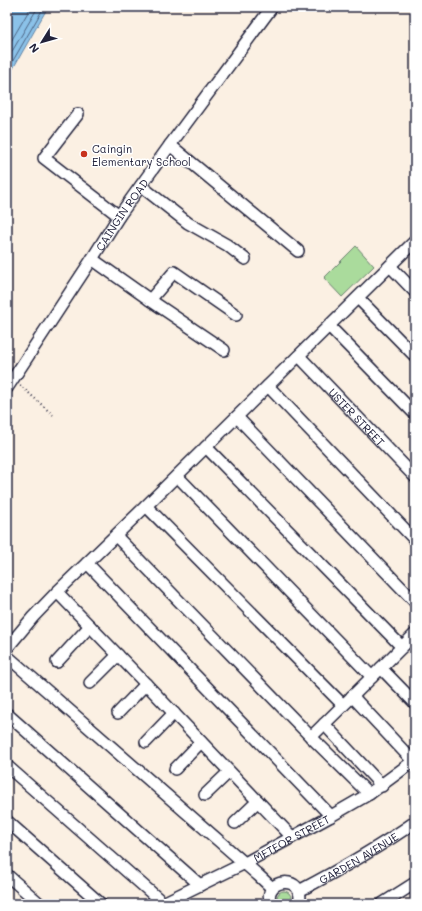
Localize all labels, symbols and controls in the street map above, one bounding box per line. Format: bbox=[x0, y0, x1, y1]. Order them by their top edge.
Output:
north arrow bbox=[22, 22, 62, 62]
text: N bbox=[25, 40, 42, 56]
place label: Caingin Elementary School bbox=[92, 141, 191, 169]
marker: Caingin Elementary School bbox=[79, 149, 89, 159]
street label: CAINGIN ROAD bbox=[92, 175, 151, 253]
street label: USTER STREET bbox=[326, 384, 388, 449]
street label: METEOR STREET bbox=[250, 811, 332, 865]
street label: GARDEN AVENUE bbox=[316, 828, 401, 887]

